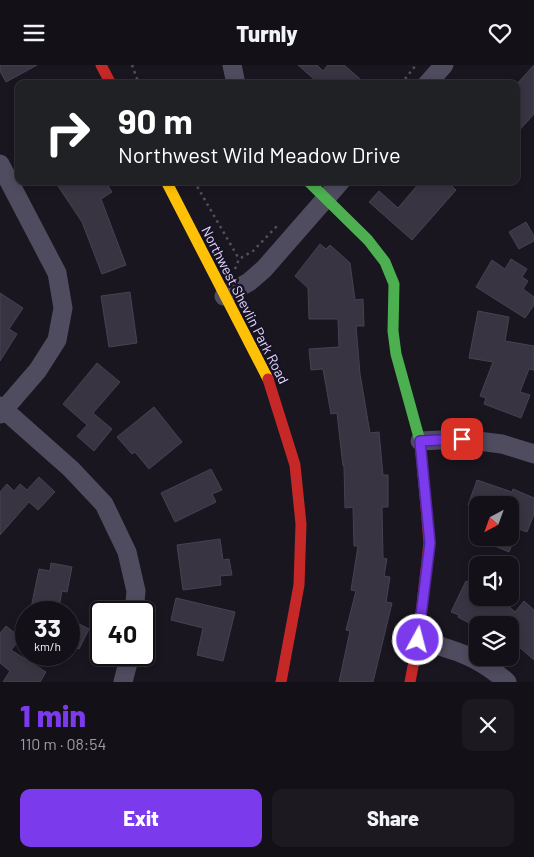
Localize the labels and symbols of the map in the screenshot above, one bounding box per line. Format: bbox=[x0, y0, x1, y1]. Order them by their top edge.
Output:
street label: Northwest Shevlin Park Road bbox=[198, 223, 293, 386]
pin bbox=[441, 418, 483, 460]
north arrow bbox=[469, 496, 519, 546]
speed limit sign: 40 bbox=[90, 601, 155, 666]
position arrow bbox=[391, 613, 443, 665]

